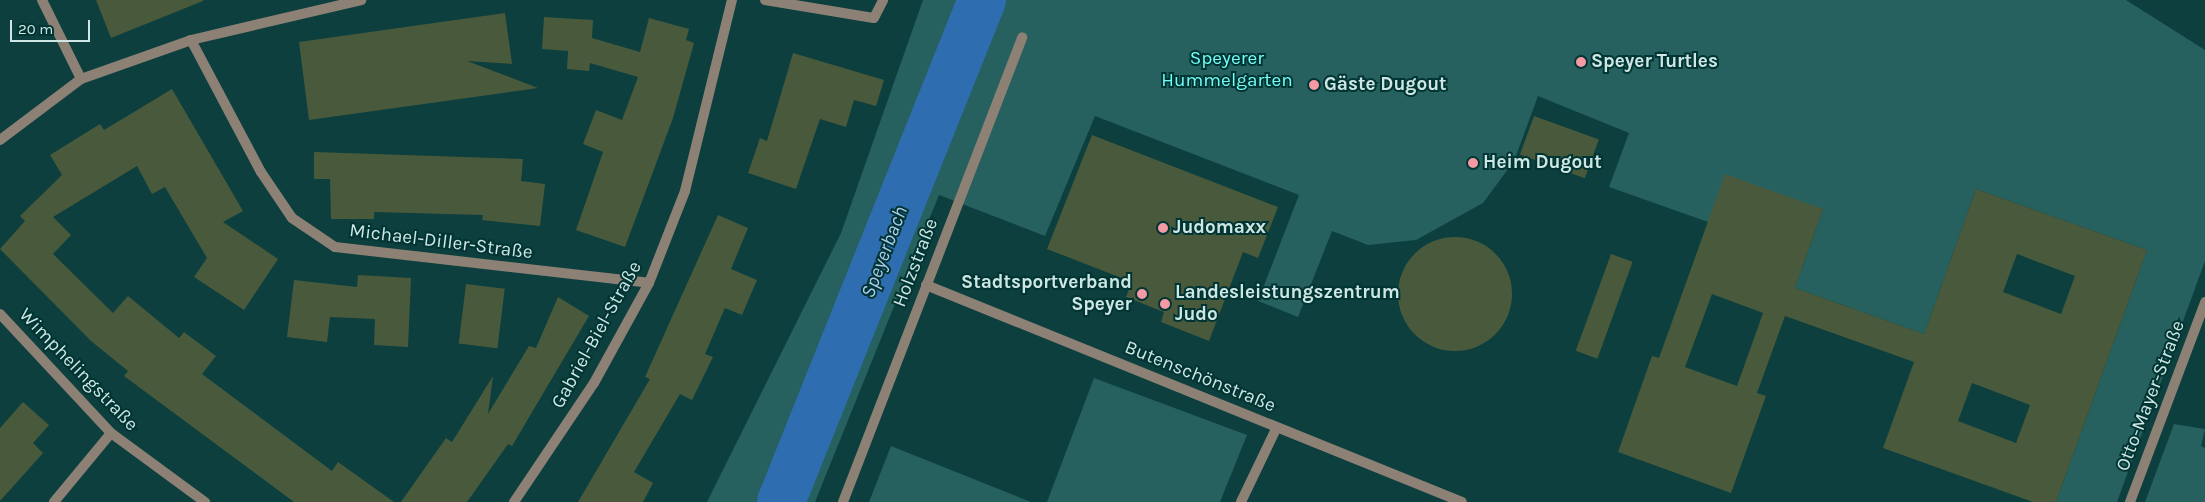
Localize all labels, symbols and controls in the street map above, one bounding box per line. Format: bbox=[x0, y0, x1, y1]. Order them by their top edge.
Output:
scale bar bbox=[12, 10, 92, 42]
text: 20 m bbox=[18, 20, 53, 38]
park label: Speyerer Hummelgarten bbox=[1161, 48, 1293, 92]
place label: Speyer Turtles bbox=[1591, 51, 1718, 73]
marker: Speyer Turtles bbox=[1575, 56, 1587, 68]
place label: Gäste Dugout bbox=[1324, 74, 1447, 96]
marker: Gäste Dugout bbox=[1308, 79, 1320, 91]
place label: Heim Dugout bbox=[1483, 152, 1602, 174]
marker: Heim Dugout bbox=[1467, 157, 1479, 169]
water label: Speyerbach bbox=[856, 203, 912, 301]
street label: Holzstraße bbox=[889, 215, 943, 311]
place label: Judomaxx bbox=[1173, 217, 1266, 239]
street label: Michael-Diller-Straße bbox=[348, 219, 534, 265]
marker: Judomaxx bbox=[1157, 222, 1169, 234]
street label: Gabriel-Biel-Straße bbox=[547, 257, 647, 413]
place label: Stadtsportverband Speyer bbox=[961, 272, 1132, 316]
place label: Landesleistungszentrum Judo bbox=[1175, 282, 1400, 326]
marker: Stadtsportverband Speyer bbox=[1136, 288, 1148, 300]
marker: Landesleistungszentrum Judo bbox=[1159, 298, 1171, 310]
street label: Wimphelingstraße bbox=[14, 304, 142, 436]
street label: Otto-Mayer-Straße bbox=[2112, 317, 2190, 475]
street label: Butenschönstraße bbox=[1121, 336, 1279, 418]

